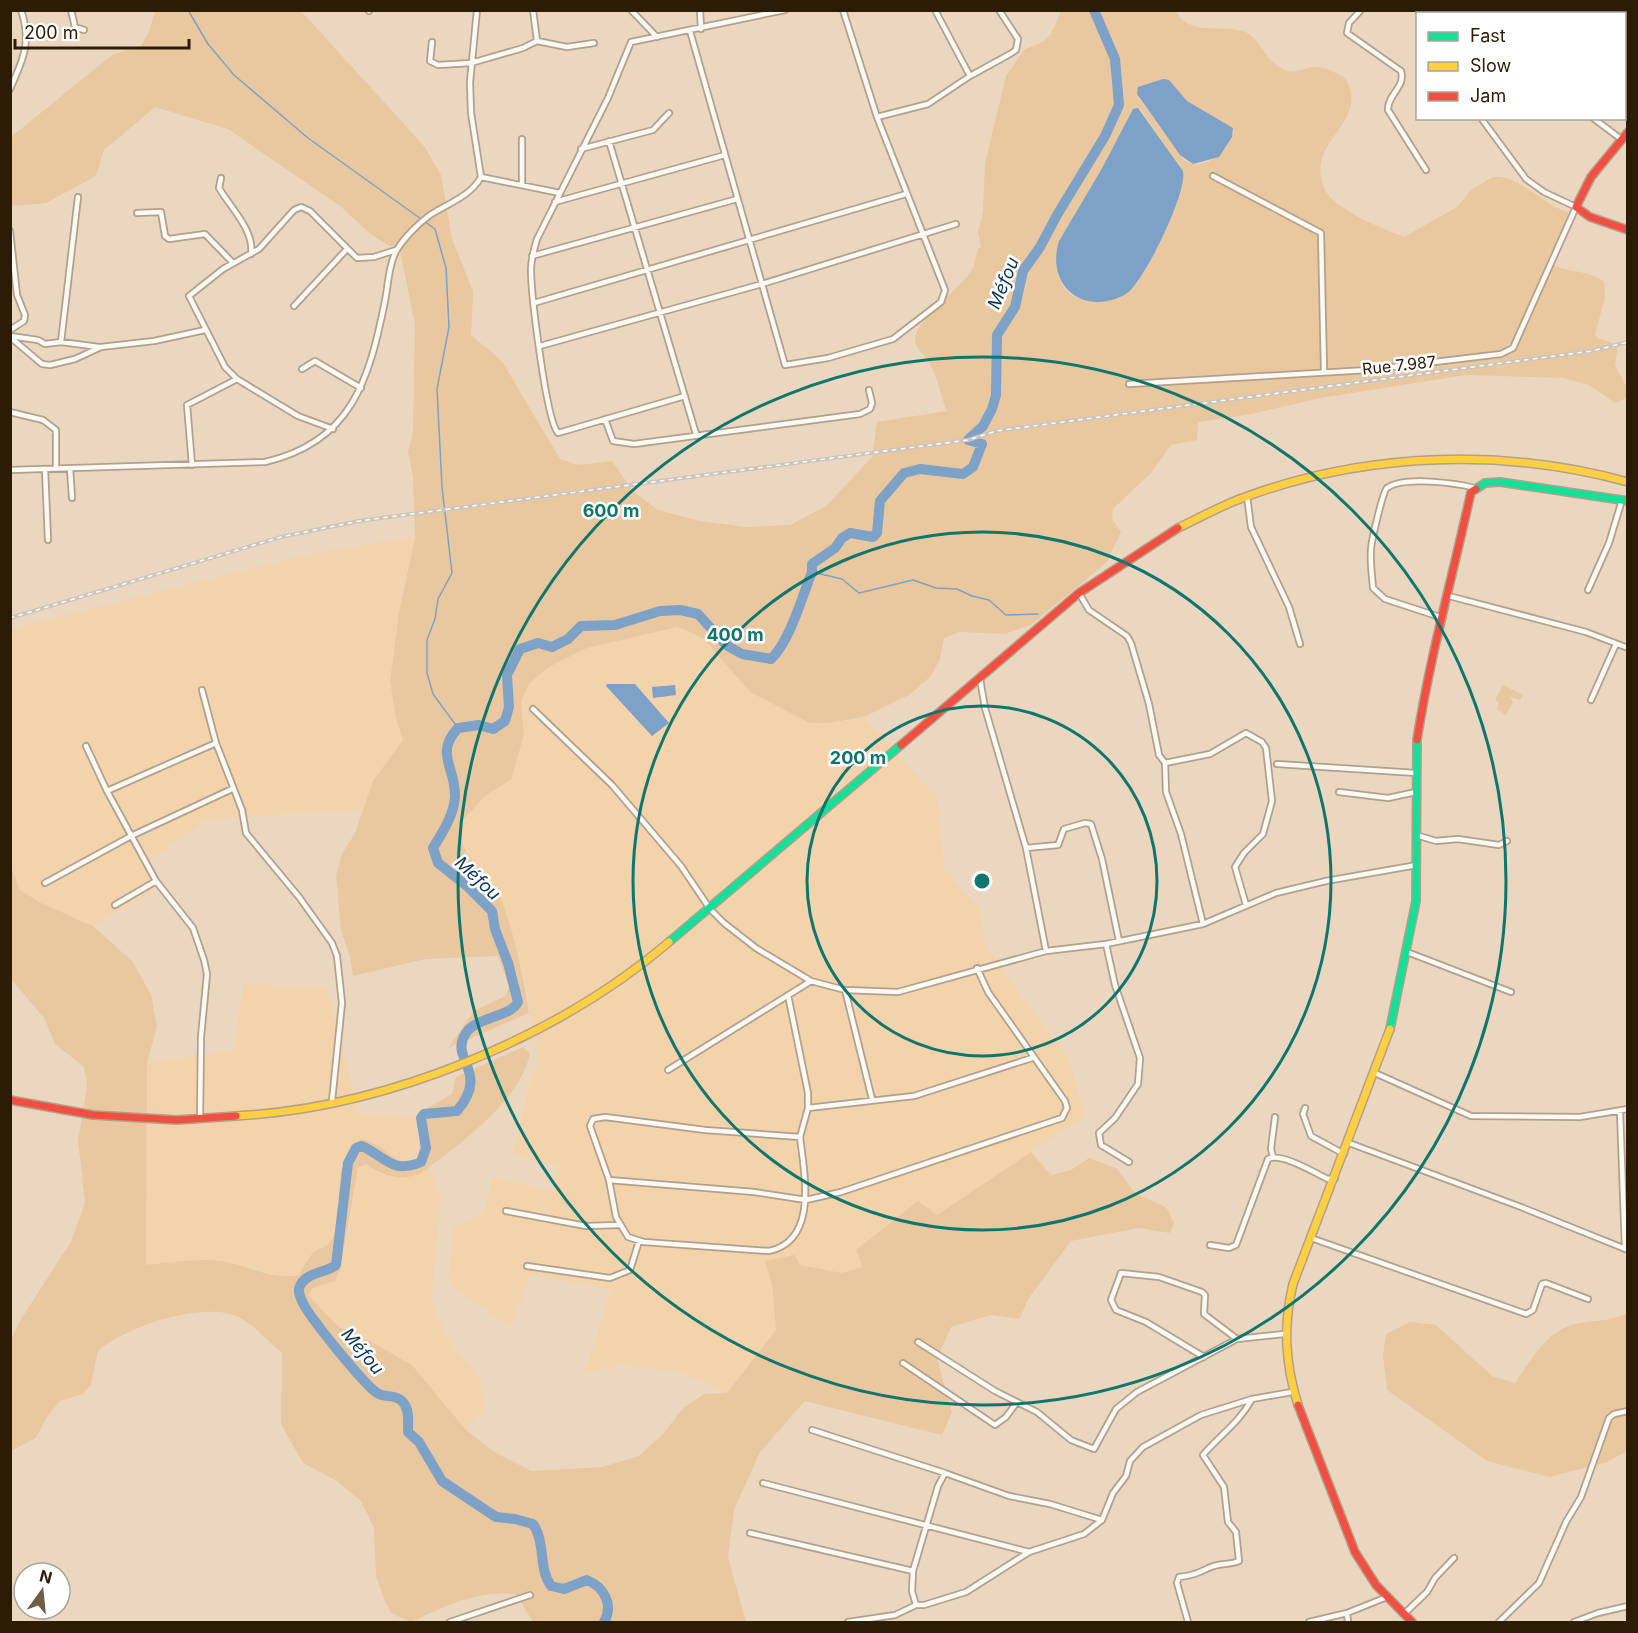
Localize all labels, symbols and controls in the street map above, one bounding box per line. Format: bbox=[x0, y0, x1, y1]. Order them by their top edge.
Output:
scale bar bbox=[15, 12, 189, 50]
legend bbox=[1416, 12, 1626, 120]
text: 200 m bbox=[24, 22, 79, 43]
text: Fast bbox=[1470, 25, 1506, 46]
text: Slow bbox=[1470, 55, 1511, 76]
text: Jam bbox=[1470, 85, 1506, 106]
water label: Méfou bbox=[983, 254, 1023, 312]
street label: Rue 7.987 bbox=[1361, 351, 1437, 379]
text: 600 m bbox=[583, 500, 639, 521]
text: 400 m bbox=[706, 624, 764, 645]
text: 200 m bbox=[830, 747, 886, 768]
water label: Méfou bbox=[451, 852, 505, 904]
centre of rings bbox=[972, 871, 992, 891]
water label: Méfou bbox=[338, 1323, 389, 1379]
north arrow bbox=[12, 1561, 72, 1621]
text: N bbox=[37, 1565, 54, 1588]

